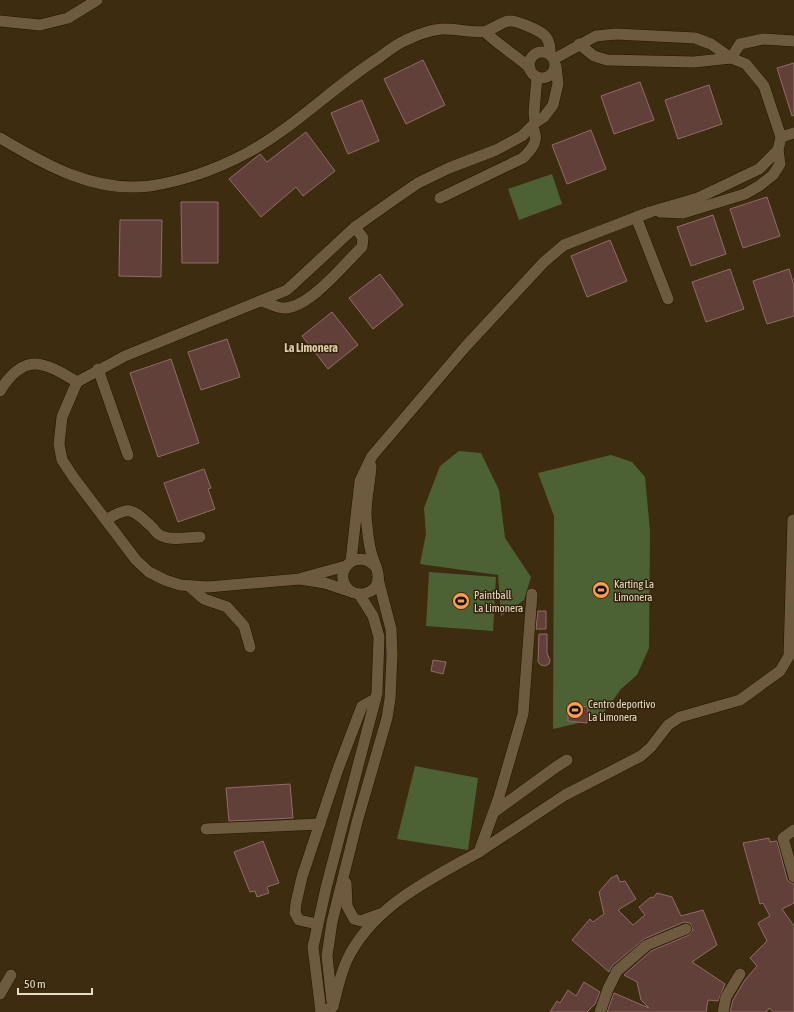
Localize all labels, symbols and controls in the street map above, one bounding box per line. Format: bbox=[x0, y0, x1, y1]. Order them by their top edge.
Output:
district label: La Limonera bbox=[284, 341, 338, 355]
place label: Karting La Limonera bbox=[614, 578, 654, 603]
sports icon: Karting La Limonera bbox=[591, 580, 611, 600]
place label: Paintball La Limonera bbox=[474, 589, 523, 614]
sports icon: Paintball La Limonera bbox=[451, 591, 471, 611]
place label: Centro deportivo La Limonera bbox=[588, 698, 655, 723]
sports icon: Centro deportivo La Limonera bbox=[565, 700, 585, 720]
scale bar bbox=[18, 970, 92, 996]
text: 50 m bbox=[24, 977, 46, 991]

